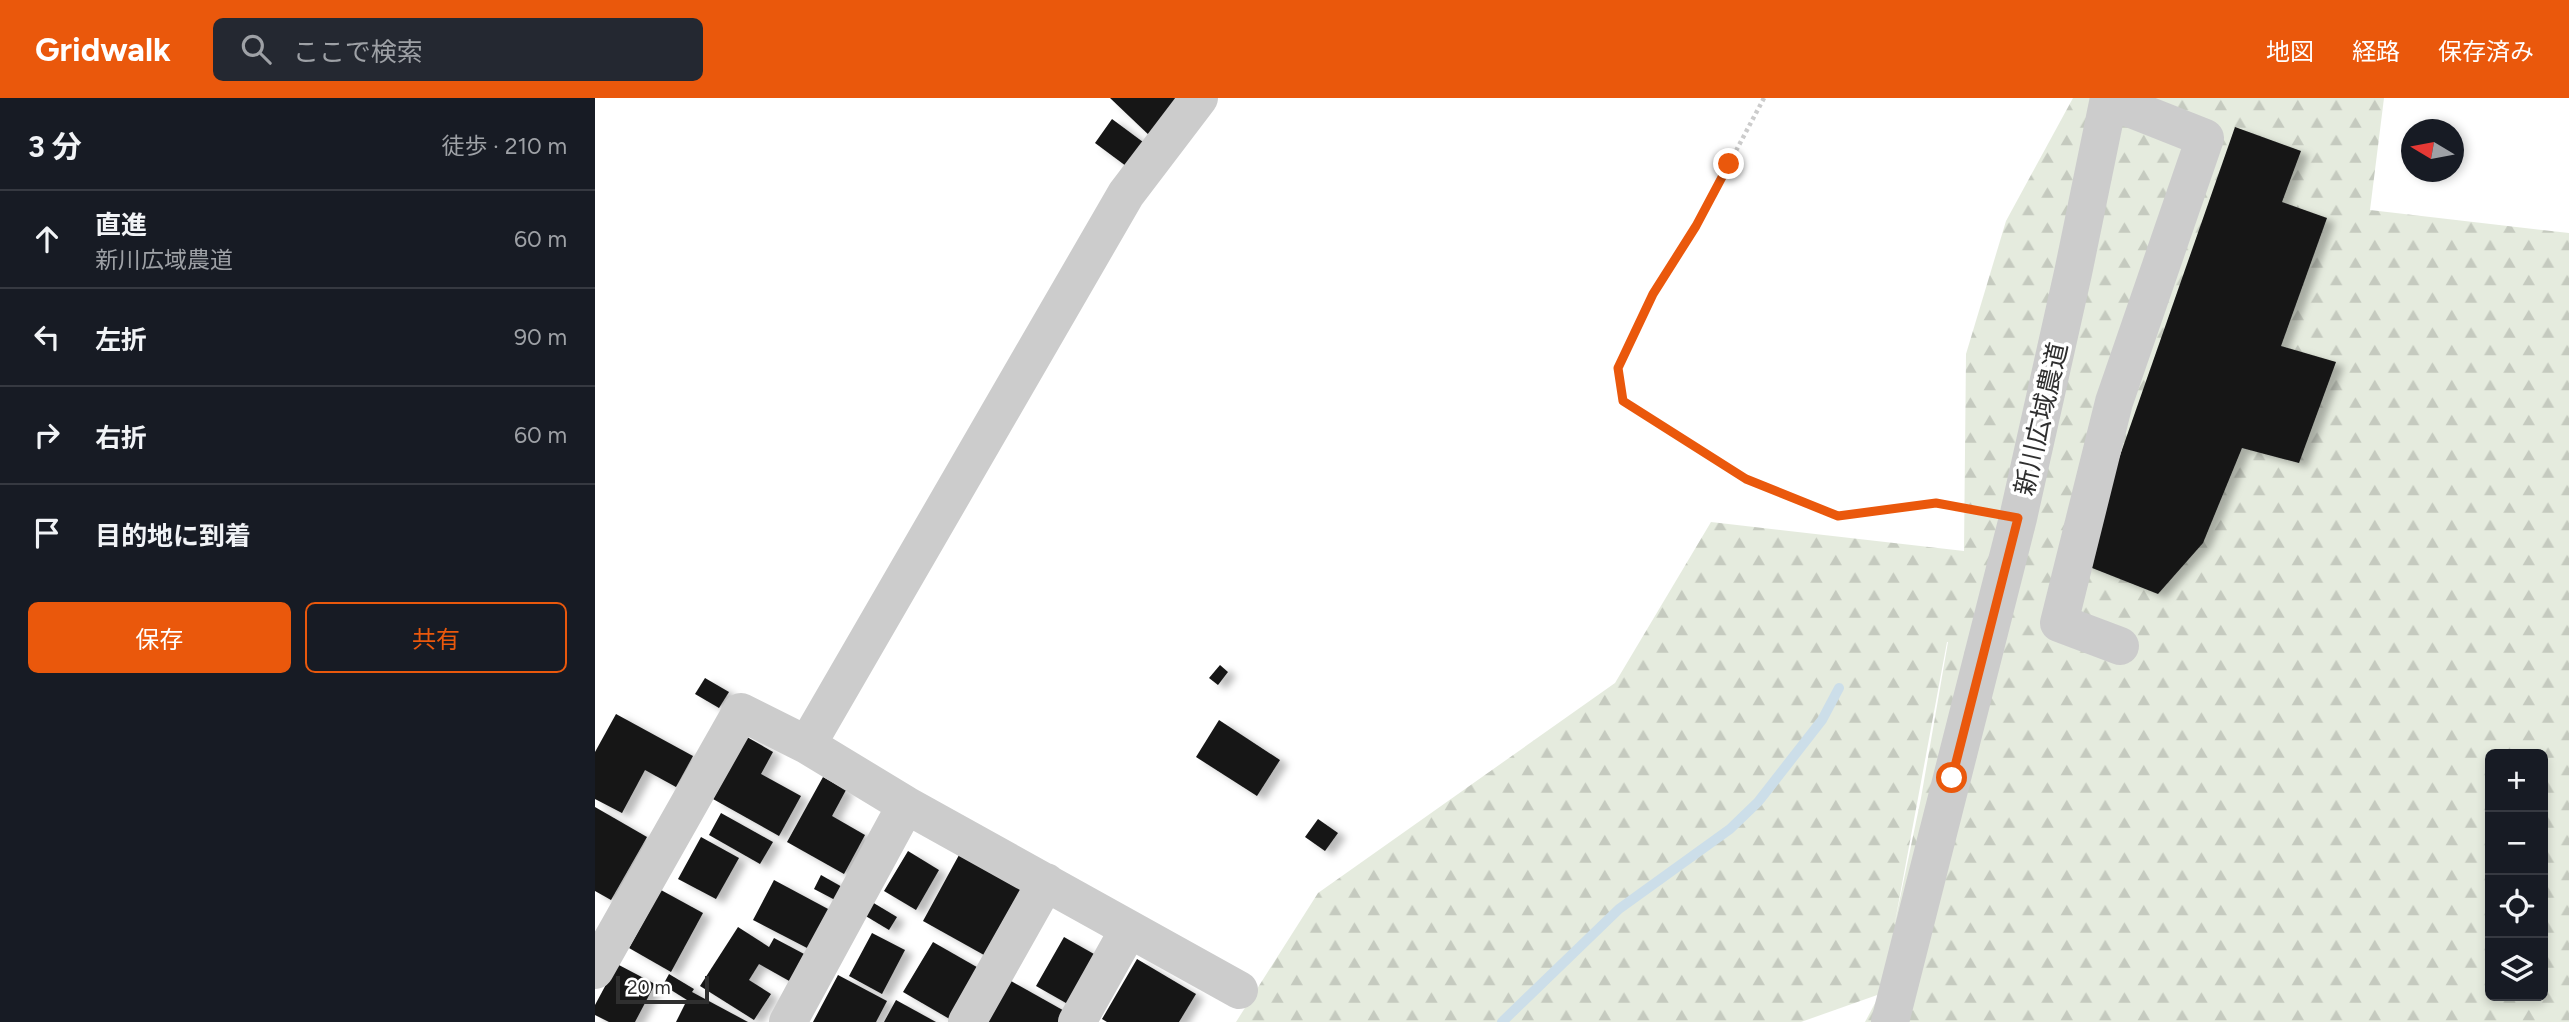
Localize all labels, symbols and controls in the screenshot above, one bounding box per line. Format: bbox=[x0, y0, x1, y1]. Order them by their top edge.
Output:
search box bbox=[213, 18, 703, 81]
text: Gridwalk bbox=[35, 30, 171, 69]
icon: search bbox=[237, 30, 275, 68]
text: ここで検索 bbox=[293, 36, 423, 68]
text: 地図 bbox=[2266, 37, 2314, 66]
text: 経路 bbox=[2352, 37, 2400, 66]
text: 保存済み bbox=[2438, 37, 2534, 66]
north arrow bbox=[2401, 119, 2464, 182]
text: 3 分 bbox=[28, 128, 82, 165]
text: 徒歩 · 210 m bbox=[441, 132, 567, 160]
route end bbox=[1713, 148, 1744, 179]
text: 直進 bbox=[95, 209, 147, 241]
icon: ahead bbox=[28, 220, 66, 258]
text: 60 m bbox=[514, 225, 567, 253]
text: 新川広域農道 bbox=[95, 246, 233, 274]
icon: left bbox=[28, 318, 66, 356]
text: 90 m bbox=[514, 323, 567, 351]
text: 左折 bbox=[95, 324, 147, 356]
street label: 新川広域農道 bbox=[2008, 339, 2074, 499]
icon: right bbox=[28, 416, 66, 454]
text: 60 m bbox=[514, 421, 567, 449]
text: 右折 bbox=[95, 422, 147, 454]
icon: arrive bbox=[28, 514, 66, 552]
text: 目的地に到着 bbox=[95, 520, 251, 552]
button: 保存 bbox=[28, 602, 291, 673]
button: 共有 bbox=[305, 602, 567, 673]
map controls bbox=[2485, 749, 2548, 1001]
button: + bbox=[2485, 749, 2548, 812]
route start bbox=[1936, 762, 1967, 793]
button: − bbox=[2485, 812, 2548, 875]
button: locate bbox=[2485, 875, 2548, 938]
button: layers bbox=[2485, 938, 2548, 1001]
scale bar bbox=[616, 973, 709, 1005]
text: 20 m bbox=[627, 976, 671, 999]

